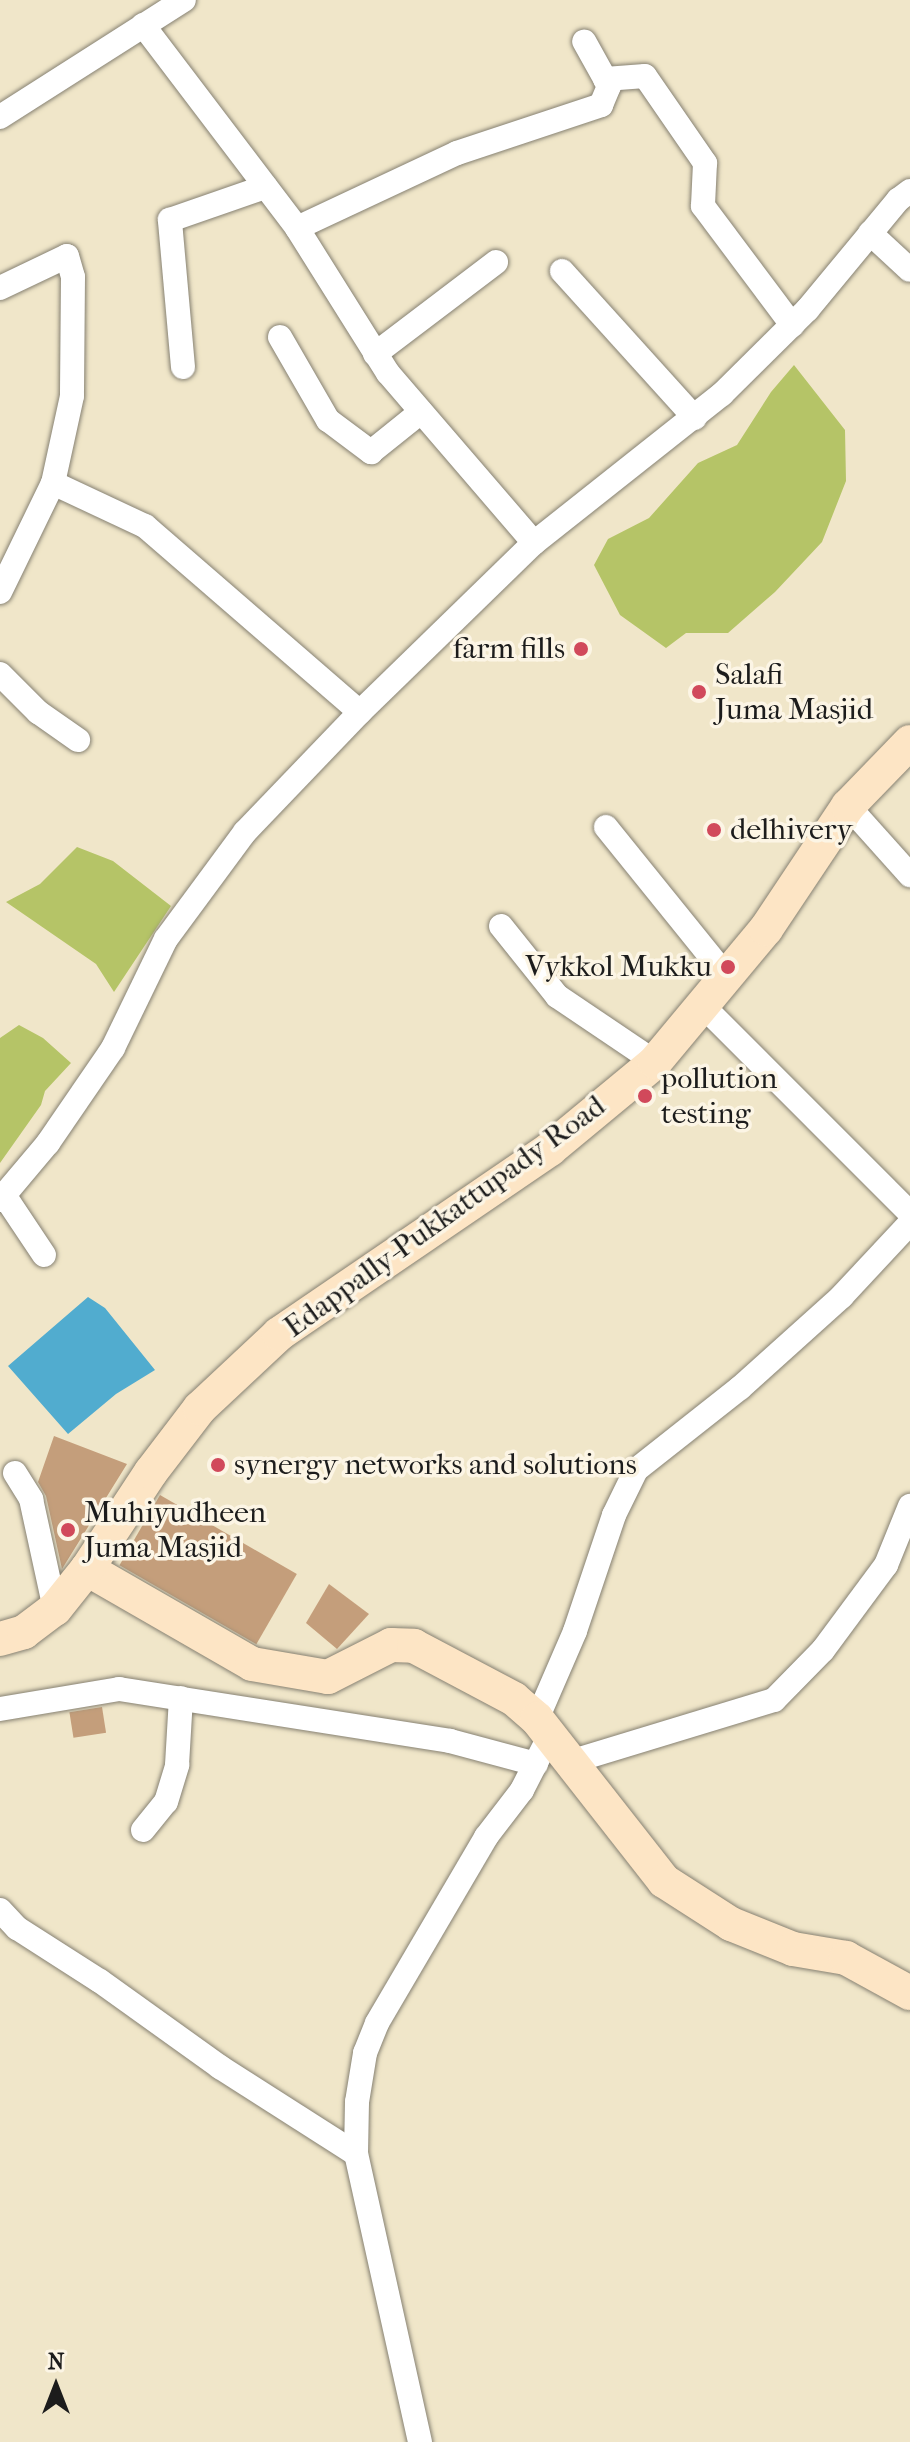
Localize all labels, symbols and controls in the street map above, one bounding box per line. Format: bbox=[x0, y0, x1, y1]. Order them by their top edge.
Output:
place label: farm fills bbox=[453, 631, 565, 667]
marker: farm fills bbox=[572, 640, 590, 658]
place label: Salafi Juma Masjid bbox=[715, 657, 873, 728]
marker: Salafi Juma Masjid bbox=[690, 683, 708, 701]
place label: delhivery bbox=[730, 812, 853, 848]
marker: delhivery bbox=[705, 821, 723, 839]
place label: Vykkol Mukku bbox=[525, 949, 712, 985]
marker: Vykkol Mukku bbox=[719, 958, 737, 976]
place label: pollution testing bbox=[661, 1061, 777, 1132]
marker: pollution testing bbox=[636, 1087, 654, 1105]
street label: Edappally-Pukkattupady Road bbox=[277, 1088, 613, 1346]
place label: synergy networks and solutions bbox=[234, 1447, 637, 1483]
marker: synergy networks and solutions bbox=[209, 1456, 227, 1474]
place label: Muhiyudheen Juma Masjid bbox=[84, 1495, 266, 1566]
marker: Muhiyudheen Juma Masjid bbox=[59, 1521, 77, 1539]
north arrow bbox=[16, 2346, 96, 2426]
text: N bbox=[48, 2349, 64, 2375]

